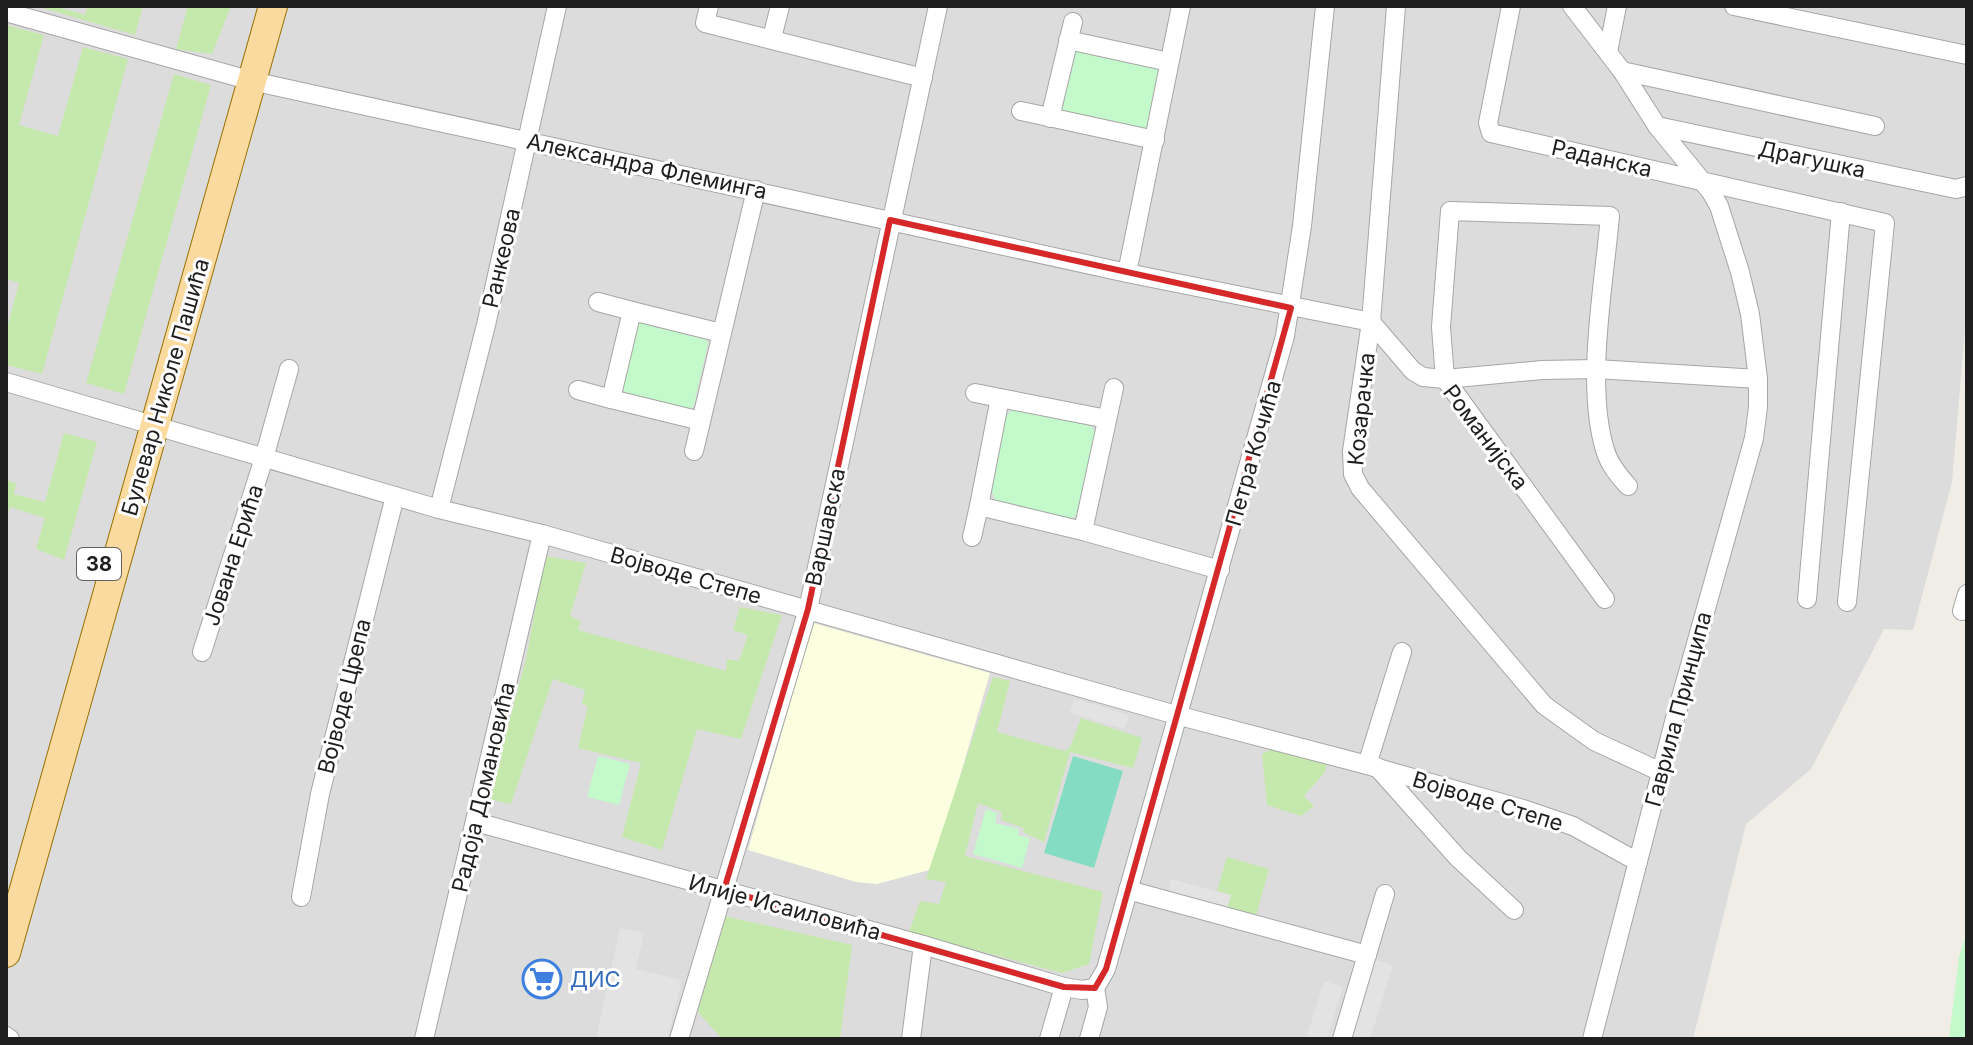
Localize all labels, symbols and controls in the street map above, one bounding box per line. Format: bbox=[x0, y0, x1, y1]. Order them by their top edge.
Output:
street label: Александра Флеминга bbox=[525, 128, 769, 204]
street label: Раданска bbox=[1549, 134, 1655, 182]
street label: Драгушка bbox=[1756, 135, 1868, 183]
street label: Ранкеова bbox=[477, 206, 525, 310]
street label: Булевар Николе Пашића bbox=[116, 255, 214, 519]
street label: Козарачка bbox=[1342, 351, 1380, 467]
street label: Петра Кочића bbox=[1220, 377, 1286, 529]
street label: Романијска bbox=[1438, 379, 1534, 495]
street label: Варшавска bbox=[800, 466, 850, 588]
street label: Јована Ерића bbox=[198, 481, 268, 629]
street label: Војводе Степе bbox=[607, 541, 765, 609]
road number: 38 bbox=[77, 548, 121, 580]
street label: Гаврила Принципа bbox=[1639, 609, 1717, 809]
street label: Војводе Црепа bbox=[312, 616, 376, 776]
street label: Радоја Домановића bbox=[446, 679, 520, 895]
street label: Војводе Степе bbox=[1410, 766, 1566, 836]
street label: Илије Исаиловића bbox=[686, 869, 884, 945]
supermarket icon: ДИС bbox=[521, 958, 563, 1000]
place label: ДИС bbox=[570, 966, 621, 992]

